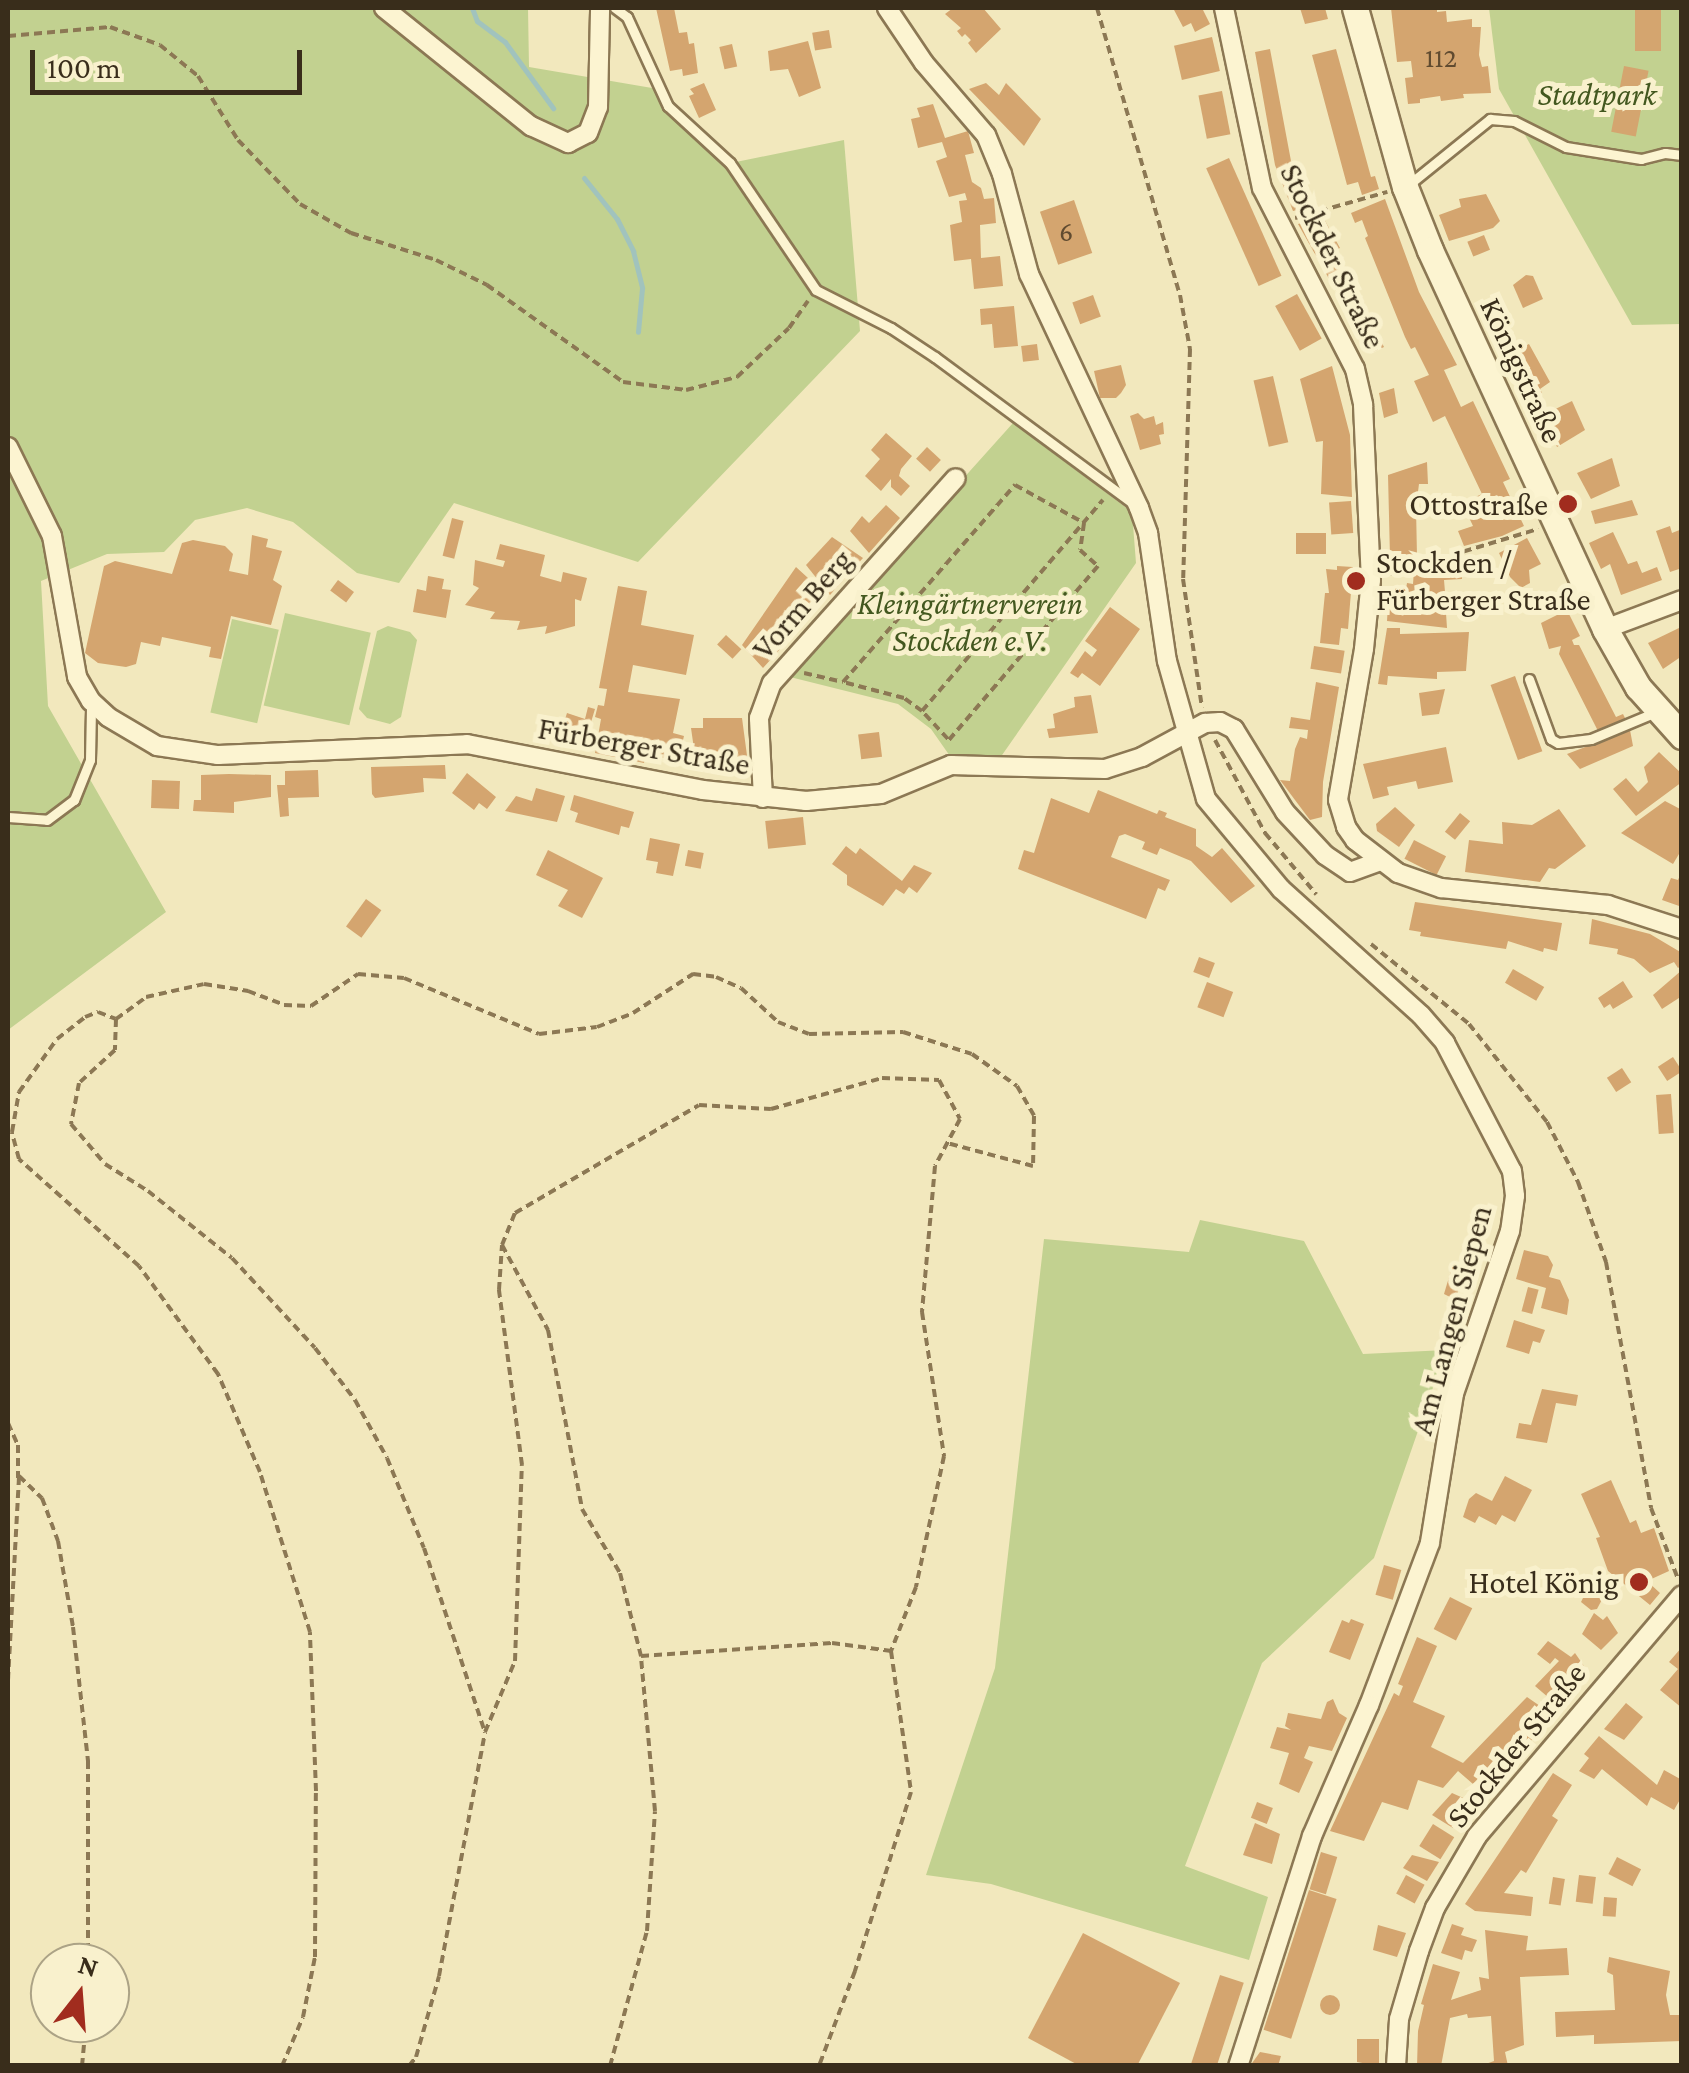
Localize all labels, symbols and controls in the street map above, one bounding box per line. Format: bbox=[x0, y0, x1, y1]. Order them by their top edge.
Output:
scale bar bbox=[35, 30, 308, 92]
house number: 112 bbox=[1425, 41, 1457, 75]
text: 100 m bbox=[47, 51, 121, 84]
park label: Stadtpark bbox=[1538, 75, 1656, 113]
street label: Stockder Straße bbox=[1272, 157, 1394, 355]
house number: 6 bbox=[1059, 215, 1073, 249]
street label: Königstraße bbox=[1472, 291, 1572, 449]
place label: Ottostraße bbox=[1409, 485, 1548, 523]
marker: Ottostraße bbox=[1557, 493, 1579, 515]
street label: Vorm Berg bbox=[744, 541, 860, 667]
place label: Stockden / Fürberger Straße bbox=[1376, 544, 1591, 619]
marker: Stockden / Fürberger Straße bbox=[1345, 570, 1367, 592]
park label: Kleingärtnerverein Stockden e.V. bbox=[857, 585, 1083, 660]
street label: Fürberger Straße bbox=[535, 708, 753, 784]
street label: Am Langen Siepen bbox=[1402, 1201, 1500, 1439]
place label: Hotel König bbox=[1468, 1563, 1619, 1601]
marker: Hotel König bbox=[1628, 1571, 1650, 1593]
street label: Stockder Straße bbox=[1438, 1655, 1594, 1835]
north arrow bbox=[30, 1943, 130, 2043]
text: N bbox=[75, 1948, 102, 1983]

